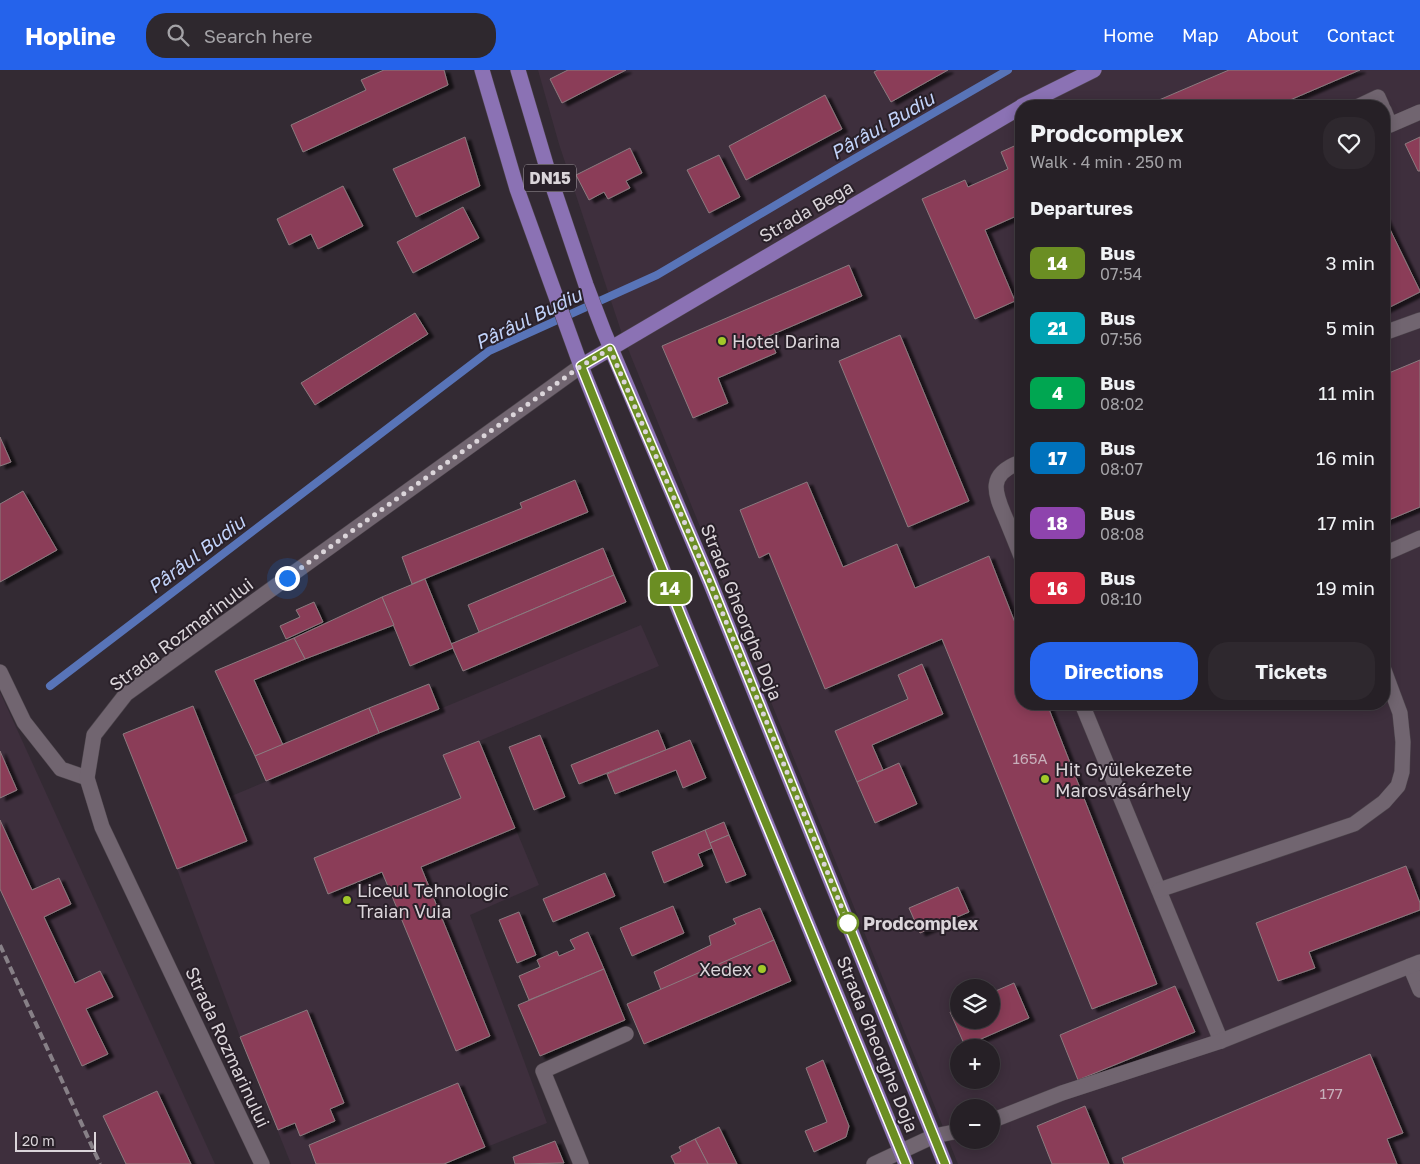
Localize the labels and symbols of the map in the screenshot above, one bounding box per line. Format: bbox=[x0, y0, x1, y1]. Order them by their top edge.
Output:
water label: Pârâul Budiu bbox=[826, 85, 939, 164]
road number: DN15 bbox=[524, 165, 576, 192]
street label: Strada Bega bbox=[755, 175, 857, 247]
water label: Pârâul Budiu bbox=[471, 282, 586, 354]
place label: Hotel Darina bbox=[732, 330, 840, 352]
marker: Hotel Darina bbox=[716, 335, 728, 347]
water label: Pârâul Budiu bbox=[143, 509, 250, 598]
street label: Strada Gheorghe Doja bbox=[697, 521, 787, 703]
your location bbox=[275, 566, 300, 591]
line badge: 14 bbox=[648, 572, 692, 604]
street label: Strada Rozmarinului bbox=[105, 573, 257, 695]
house number: 165A bbox=[1012, 749, 1048, 767]
place label: Hit Gyülekezete Marosvásárhely bbox=[1055, 758, 1192, 801]
marker: Hit Gyülekezete Marosvásárhely bbox=[1039, 773, 1051, 785]
place label: Liceul Tehnologic Traian Vuia bbox=[357, 879, 509, 922]
marker: Liceul Tehnologic Traian Vuia bbox=[341, 894, 353, 906]
marker: Prodcomplex bbox=[837, 912, 859, 934]
place label: Prodcomplex bbox=[863, 912, 979, 934]
street label: Strada Gheorghe Doja bbox=[833, 953, 923, 1135]
place label: Xedex bbox=[699, 958, 752, 980]
street label: Strada Rozmarinului bbox=[181, 963, 275, 1131]
marker: Xedex bbox=[756, 963, 768, 975]
house number: 177 bbox=[1319, 1084, 1343, 1102]
scale bar bbox=[15, 1129, 96, 1152]

